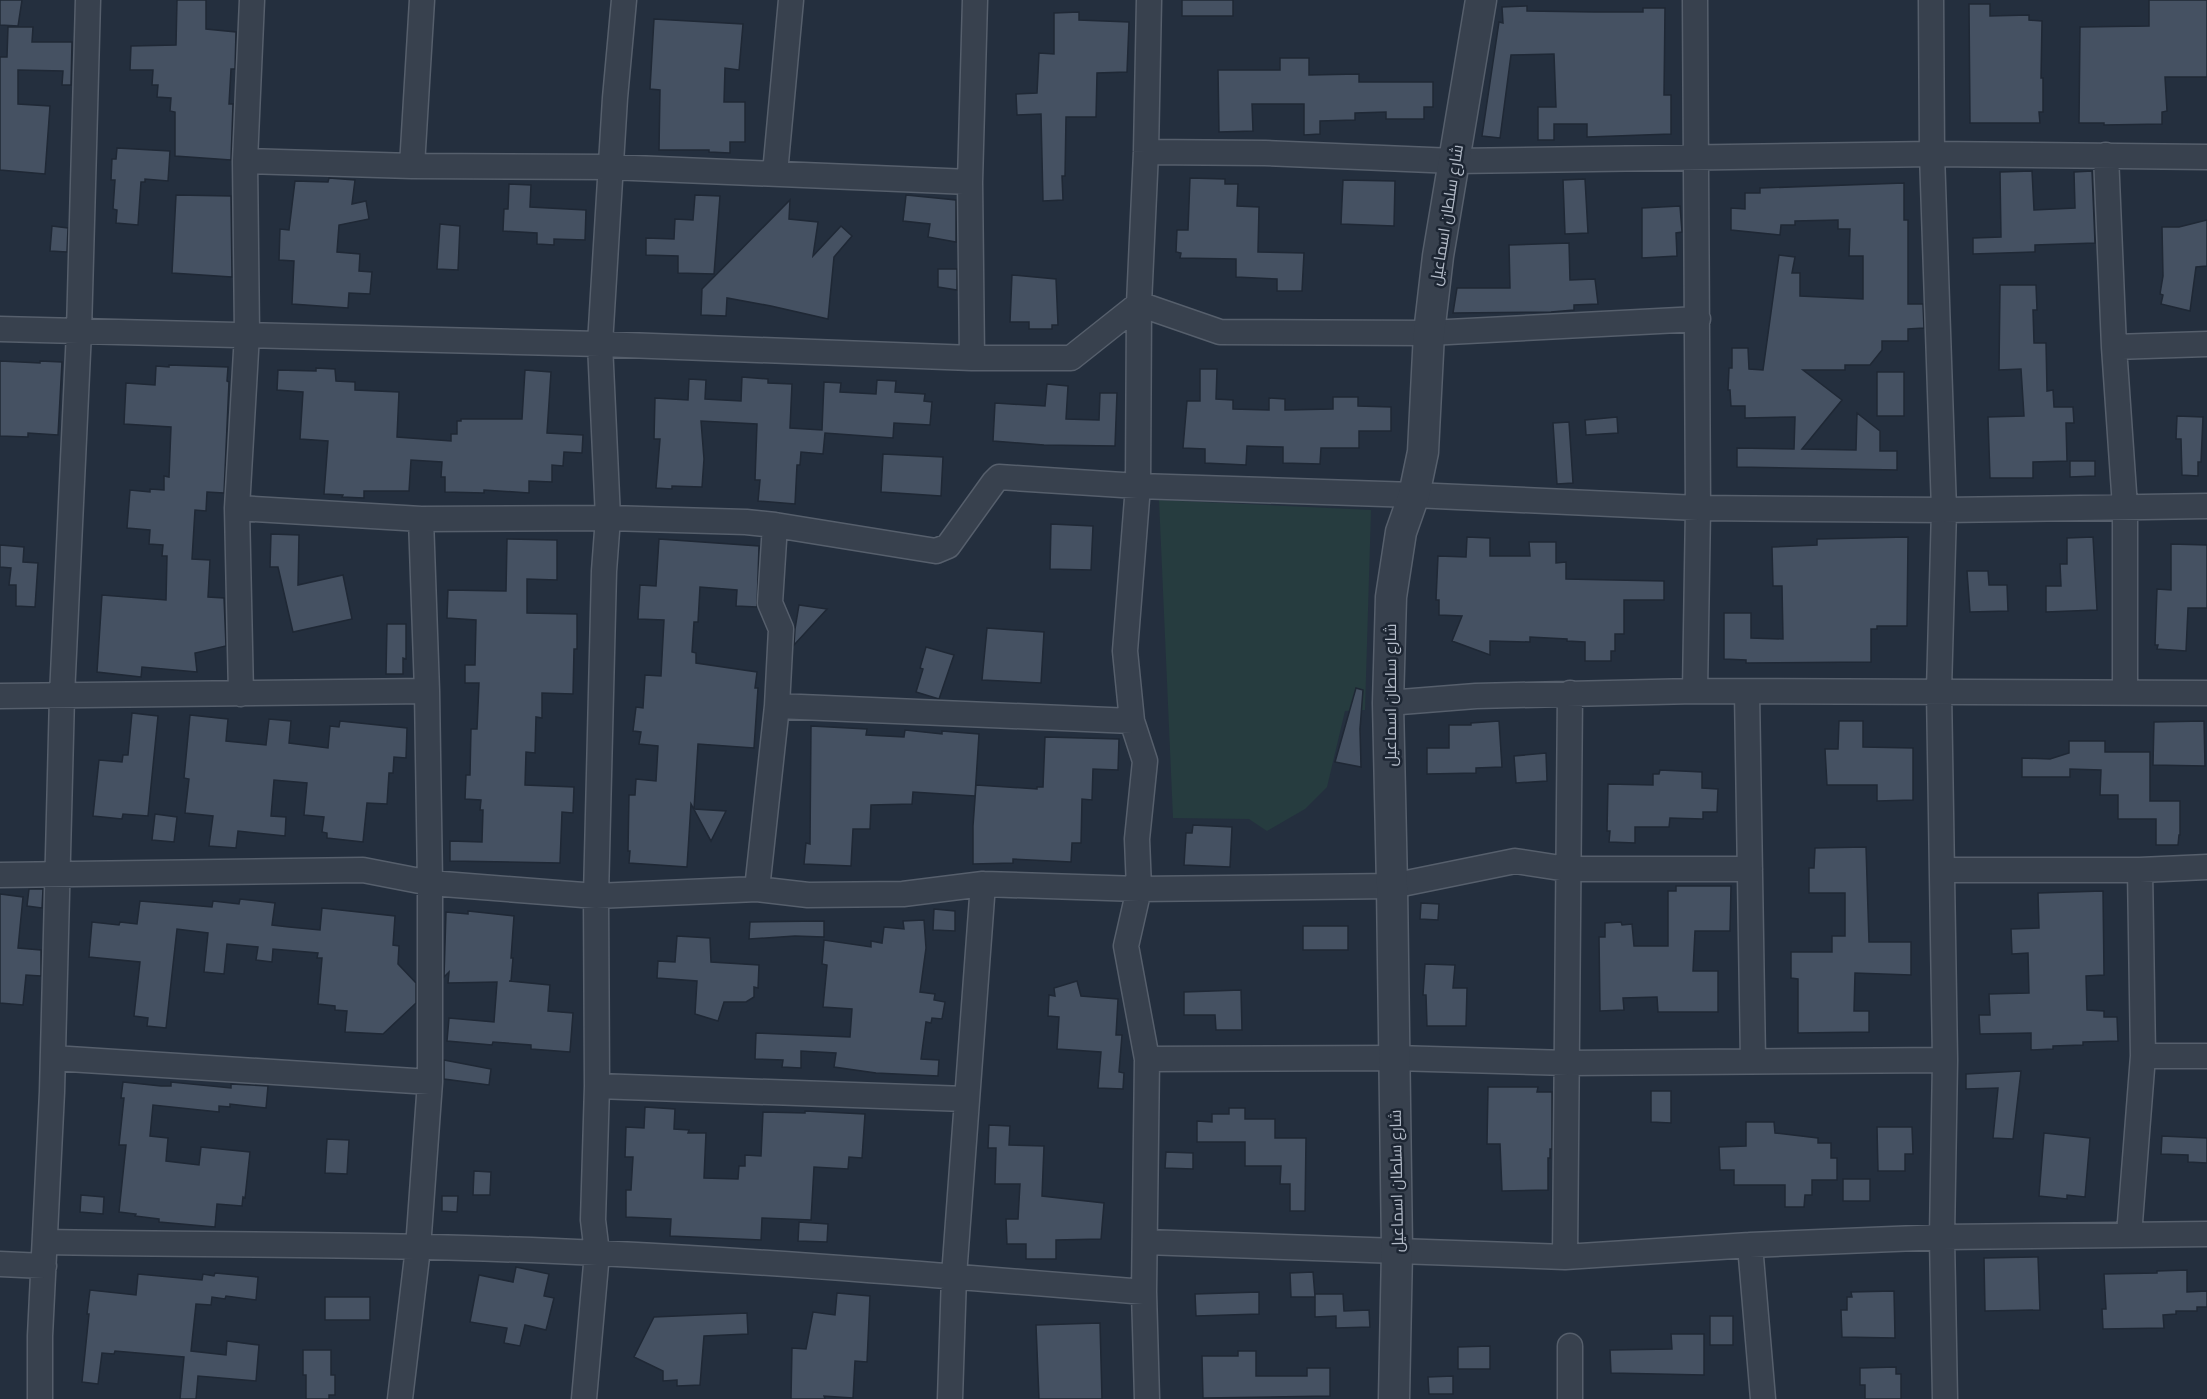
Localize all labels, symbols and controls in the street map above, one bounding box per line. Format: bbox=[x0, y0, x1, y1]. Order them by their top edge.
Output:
street label: شارع سلطان اسماعيل bbox=[1425, 143, 1469, 287]
street label: شارع سلطان اسماعيل bbox=[1380, 624, 1402, 766]
street label: شارع سلطان اسماعيل bbox=[1385, 1109, 1409, 1253]

